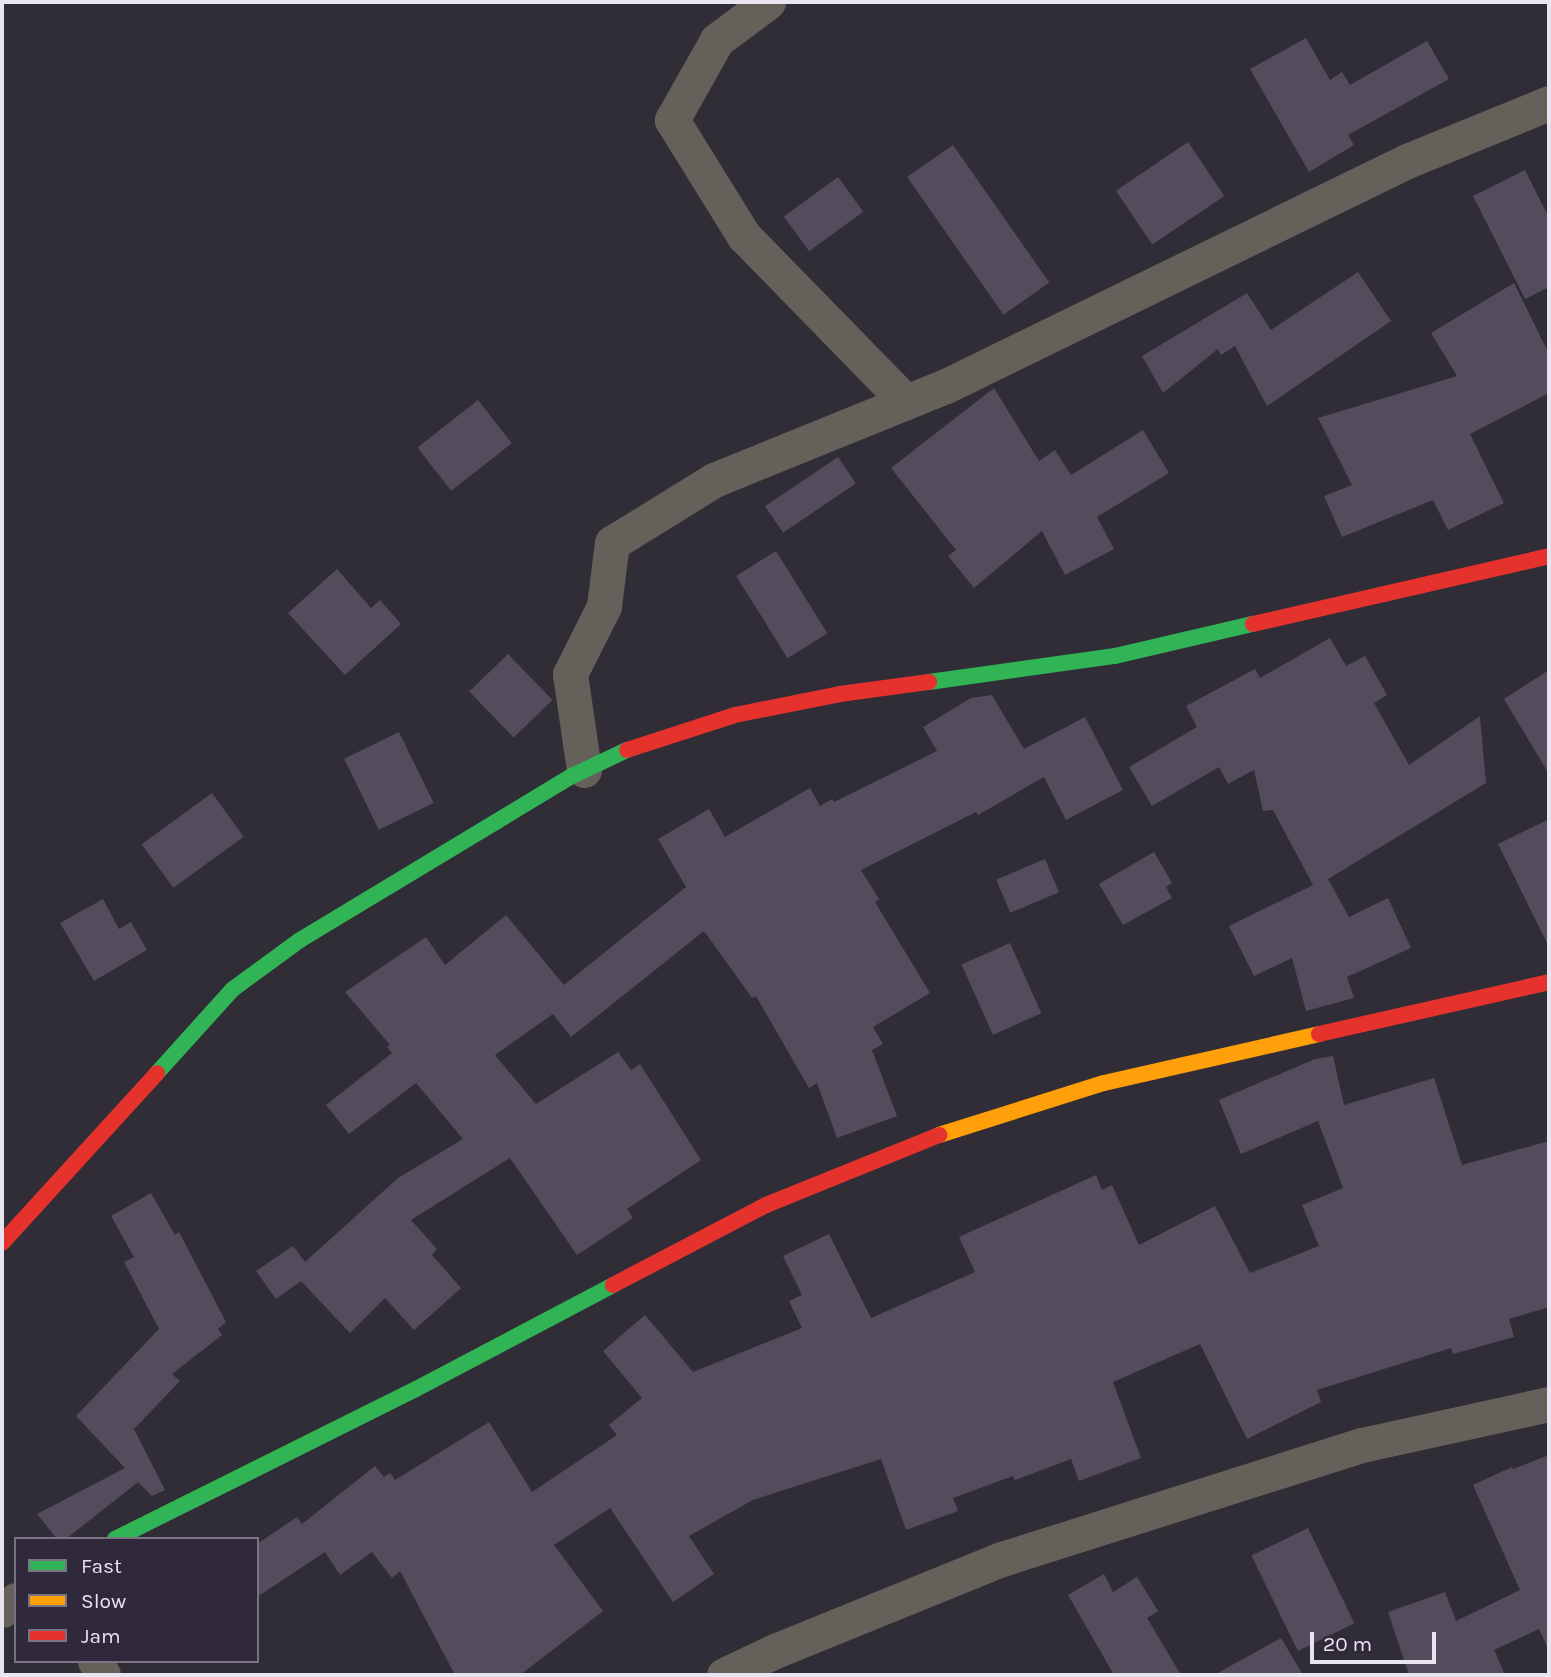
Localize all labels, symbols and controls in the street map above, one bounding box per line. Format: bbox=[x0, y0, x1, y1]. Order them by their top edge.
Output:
legend bbox=[14, 1537, 259, 1663]
text: Fast bbox=[81, 1554, 122, 1578]
text: Slow bbox=[81, 1589, 126, 1613]
scale bar bbox=[1313, 1618, 1439, 1662]
text: Jam bbox=[81, 1624, 121, 1648]
text: 20 m bbox=[1323, 1632, 1372, 1656]

